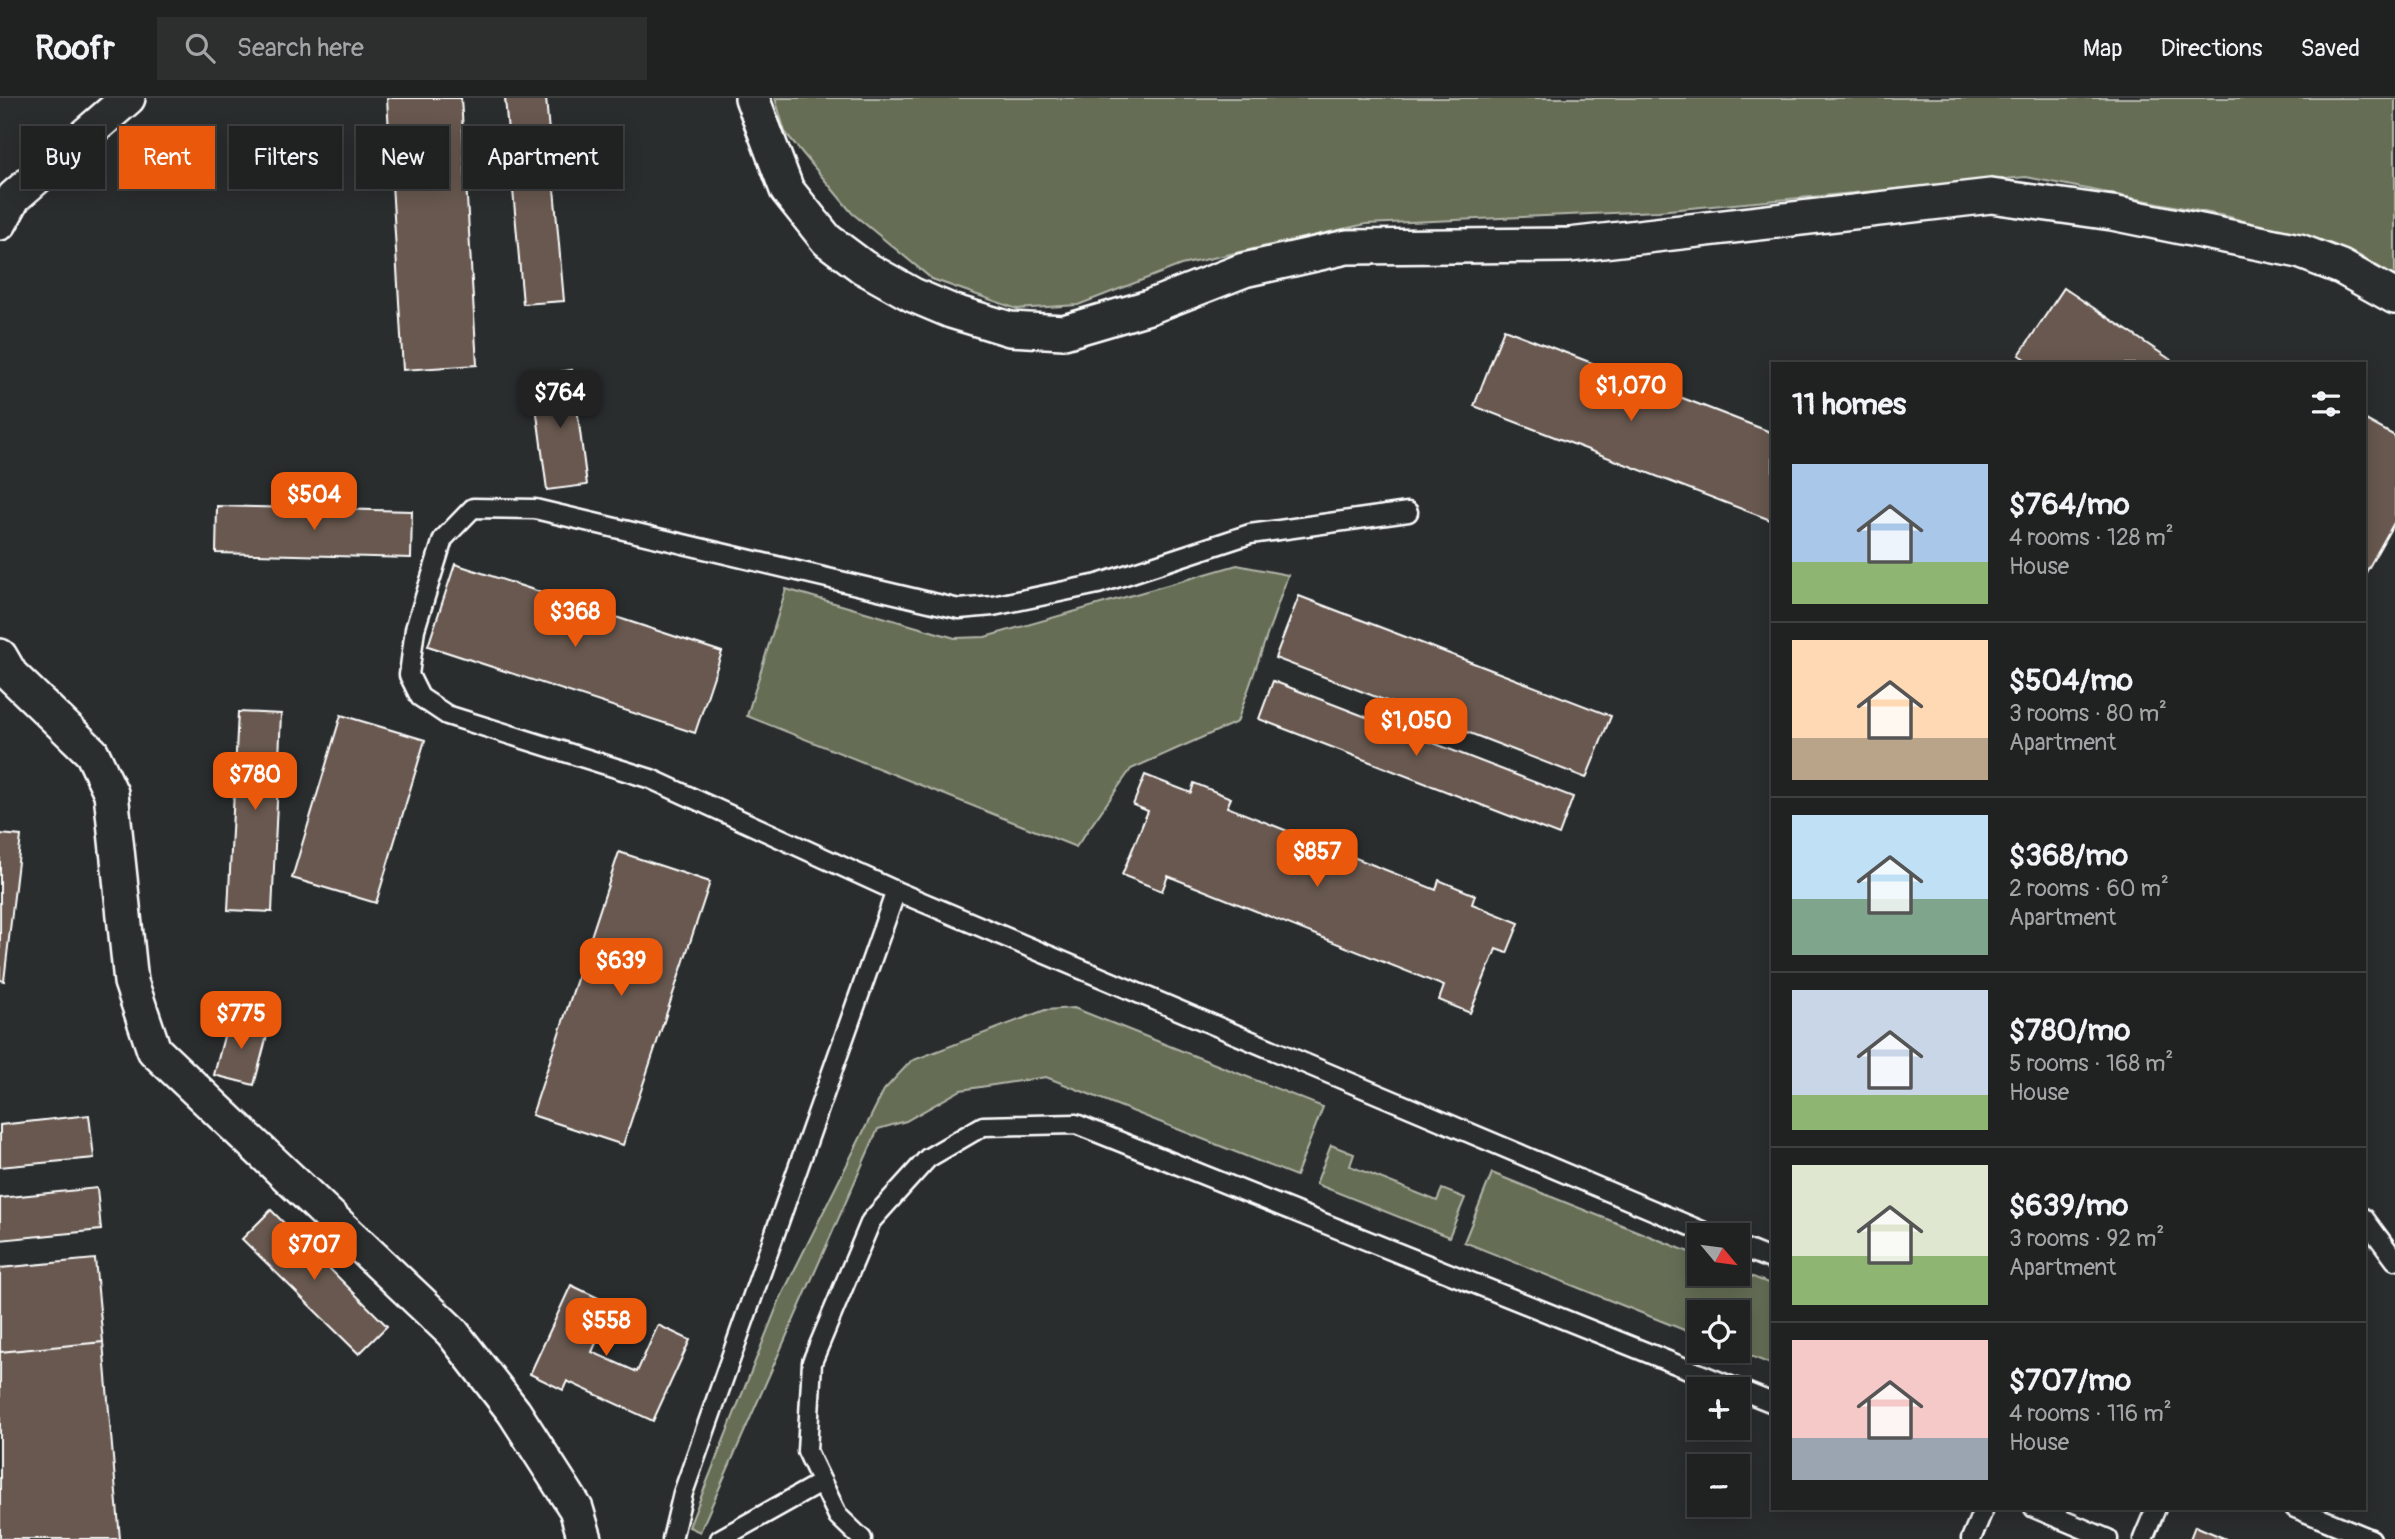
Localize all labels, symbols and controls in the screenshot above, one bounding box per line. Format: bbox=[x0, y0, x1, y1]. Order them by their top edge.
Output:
search box bbox=[157, 17, 647, 80]
text: Roofr bbox=[35, 28, 115, 69]
icon: search bbox=[181, 29, 219, 67]
text: Search here bbox=[237, 32, 364, 64]
text: Map bbox=[2083, 34, 2123, 63]
text: Directions bbox=[2161, 34, 2262, 63]
text: Saved bbox=[2300, 34, 2360, 63]
chip: Buy bbox=[21, 126, 105, 189]
chip: Rent bbox=[119, 126, 215, 189]
chip: Filters bbox=[229, 126, 342, 189]
chip: New bbox=[356, 126, 449, 189]
chip: Apartment bbox=[463, 126, 623, 189]
pin: $1,070 bbox=[1574, 364, 1688, 423]
pin: $764 bbox=[519, 370, 601, 430]
text: $1,070 bbox=[1596, 371, 1666, 400]
text: $764 bbox=[534, 378, 586, 407]
icon: filters bbox=[2307, 385, 2345, 423]
text: 11 homes bbox=[1792, 386, 1906, 423]
pin: $504 bbox=[273, 472, 355, 532]
text: $504 bbox=[287, 480, 341, 509]
text: $764/mo bbox=[2009, 486, 2130, 523]
icon: home bbox=[1848, 492, 1932, 576]
text: 4 rooms · 128 m² bbox=[2009, 523, 2174, 552]
text: House bbox=[2009, 552, 2069, 581]
pin: $368 bbox=[534, 589, 616, 649]
text: $368 bbox=[550, 597, 600, 626]
text: $504/mo bbox=[2009, 662, 2133, 699]
icon: home bbox=[1848, 668, 1932, 752]
pin: $1,050 bbox=[1359, 698, 1473, 758]
text: 3 rooms · 80 m² bbox=[2009, 699, 2167, 728]
text: $1,050 bbox=[1380, 706, 1452, 735]
text: Apartment bbox=[2009, 728, 2116, 757]
pin: $780 bbox=[214, 752, 296, 812]
text: $780 bbox=[229, 760, 281, 789]
pin: $857 bbox=[1276, 830, 1358, 889]
text: $857 bbox=[1293, 837, 1341, 866]
text: $368/mo bbox=[2009, 837, 2128, 874]
icon: home bbox=[1848, 843, 1932, 927]
text: 2 rooms · 60 m² bbox=[2009, 874, 2169, 903]
text: Apartment bbox=[2009, 903, 2116, 932]
pin: $639 bbox=[580, 939, 662, 998]
text: $639 bbox=[596, 946, 646, 975]
pin: $775 bbox=[200, 992, 282, 1051]
text: $775 bbox=[216, 999, 266, 1028]
text: $780/mo bbox=[2009, 1012, 2130, 1049]
icon: home bbox=[1848, 1018, 1932, 1102]
text: 5 rooms · 168 m² bbox=[2009, 1049, 2173, 1078]
text: House bbox=[2009, 1078, 2069, 1107]
text: $639/mo bbox=[2009, 1187, 2128, 1224]
icon: home bbox=[1848, 1193, 1932, 1277]
pin: $707 bbox=[273, 1222, 355, 1282]
north arrow bbox=[1687, 1223, 1750, 1286]
map controls bbox=[1687, 1223, 1750, 1517]
text: 3 rooms · 92 m² bbox=[2009, 1224, 2164, 1253]
text: $707 bbox=[288, 1230, 340, 1259]
text: Apartment bbox=[2009, 1253, 2116, 1282]
pin: $558 bbox=[565, 1298, 647, 1358]
button: locate bbox=[1687, 1300, 1750, 1363]
text: $558 bbox=[582, 1306, 631, 1335]
text: $707/mo bbox=[2009, 1362, 2131, 1399]
icon: home bbox=[1848, 1368, 1932, 1452]
button: + bbox=[1687, 1377, 1750, 1440]
text: 4 rooms · 116 m² bbox=[2009, 1399, 2172, 1428]
text: House bbox=[2009, 1428, 2069, 1457]
button: − bbox=[1687, 1454, 1750, 1517]

